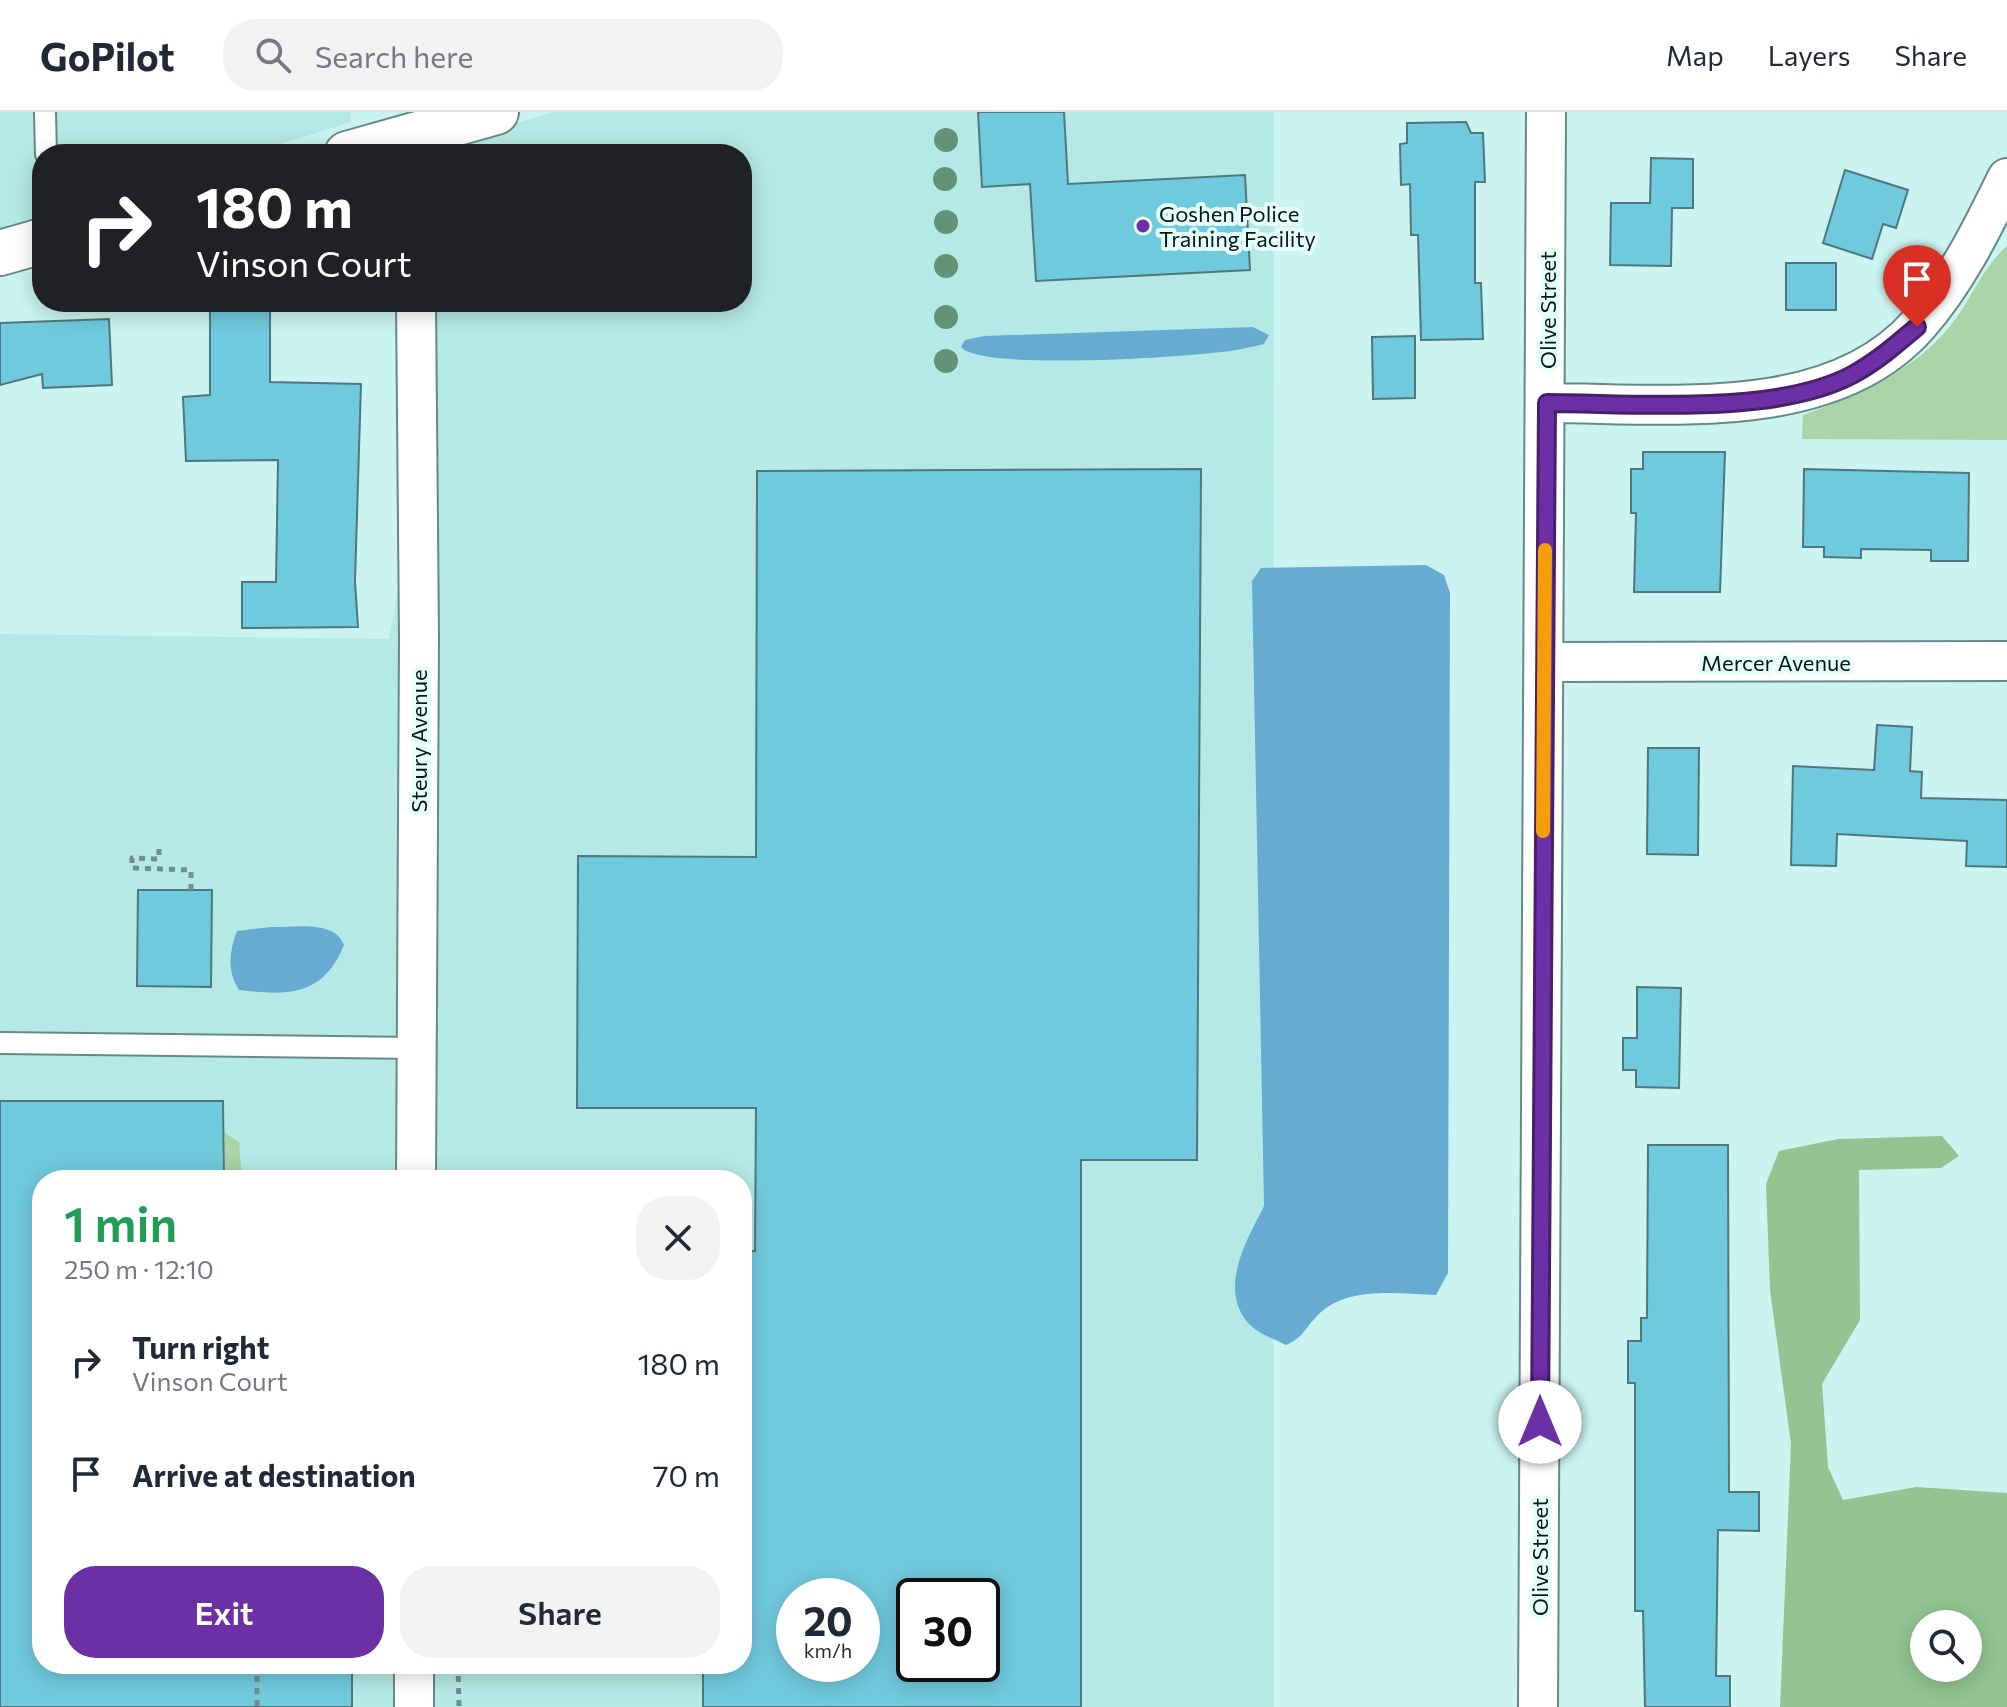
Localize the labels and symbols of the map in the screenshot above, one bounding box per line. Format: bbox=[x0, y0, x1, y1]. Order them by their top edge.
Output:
place label: Goshen Police Training Facility bbox=[1159, 200, 1316, 252]
marker: Goshen Police Training Facility bbox=[1134, 217, 1152, 235]
pin bbox=[1883, 245, 1951, 327]
street label: Olive Street bbox=[1534, 251, 1561, 369]
street label: Mercer Avenue bbox=[1701, 649, 1851, 676]
street label: Steury Avenue bbox=[405, 669, 432, 813]
position arrow bbox=[1498, 1380, 1582, 1464]
street label: Olive Street bbox=[1526, 1498, 1553, 1616]
speed limit sign: 30 bbox=[896, 1578, 1000, 1682]

